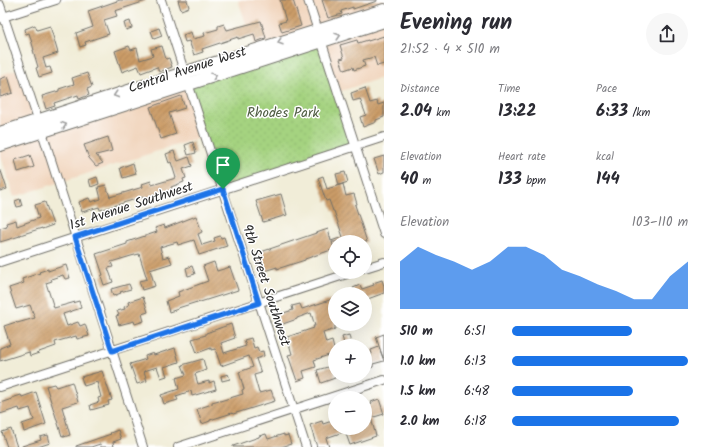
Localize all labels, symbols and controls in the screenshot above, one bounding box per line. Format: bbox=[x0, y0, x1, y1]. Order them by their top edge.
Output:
text: Evening run bbox=[400, 6, 512, 41]
button: share bbox=[646, 13, 688, 55]
one-way arrow bbox=[334, 32, 341, 41]
one-way arrow bbox=[277, 37, 284, 46]
text: 21:52 · 4 × 510 m bbox=[400, 39, 500, 60]
street label: Central Avenue West bbox=[125, 40, 250, 99]
one-way arrow bbox=[210, 72, 217, 81]
text: Distance bbox=[400, 80, 440, 98]
text: Time bbox=[498, 80, 520, 98]
text: Pace bbox=[596, 80, 617, 98]
one-way arrow bbox=[113, 90, 120, 99]
text: 2.04 bbox=[400, 98, 432, 125]
text: 13:22 bbox=[498, 98, 536, 125]
text: 6:33 bbox=[596, 98, 628, 125]
park label: Rhodes Park bbox=[247, 102, 320, 124]
text: km bbox=[432, 104, 450, 122]
text: /km bbox=[628, 104, 650, 122]
one-way arrow bbox=[60, 121, 67, 130]
pin bbox=[206, 148, 240, 189]
text: Elevation bbox=[400, 148, 442, 166]
text: Heart rate bbox=[498, 148, 546, 166]
text: kcal bbox=[596, 148, 614, 166]
icon: arrive bbox=[212, 154, 234, 176]
text: 40 bbox=[400, 166, 418, 193]
text: 133 bbox=[498, 166, 522, 193]
text: 144 bbox=[596, 166, 620, 193]
text: m bbox=[418, 172, 431, 190]
text: bpm bbox=[522, 172, 546, 190]
street label: 1st Avenue Southwest bbox=[67, 175, 196, 236]
text: Elevation bbox=[400, 212, 449, 233]
text: 103–110 m bbox=[632, 212, 688, 233]
street label: 9th Street Southwest bbox=[236, 222, 296, 350]
map controls bbox=[328, 235, 372, 435]
button: locate bbox=[328, 235, 372, 279]
button: layers bbox=[328, 287, 372, 331]
text: 510 m bbox=[400, 321, 433, 342]
text: 6:51 bbox=[464, 321, 486, 342]
button: + bbox=[328, 339, 372, 383]
text: 1.0 km bbox=[400, 351, 436, 372]
text: 6:13 bbox=[464, 351, 486, 372]
text: 1.5 km bbox=[400, 381, 436, 402]
text: 6:48 bbox=[464, 381, 489, 402]
button: − bbox=[328, 391, 372, 435]
text: 2.0 km bbox=[400, 411, 439, 432]
text: 6:18 bbox=[464, 411, 486, 432]

